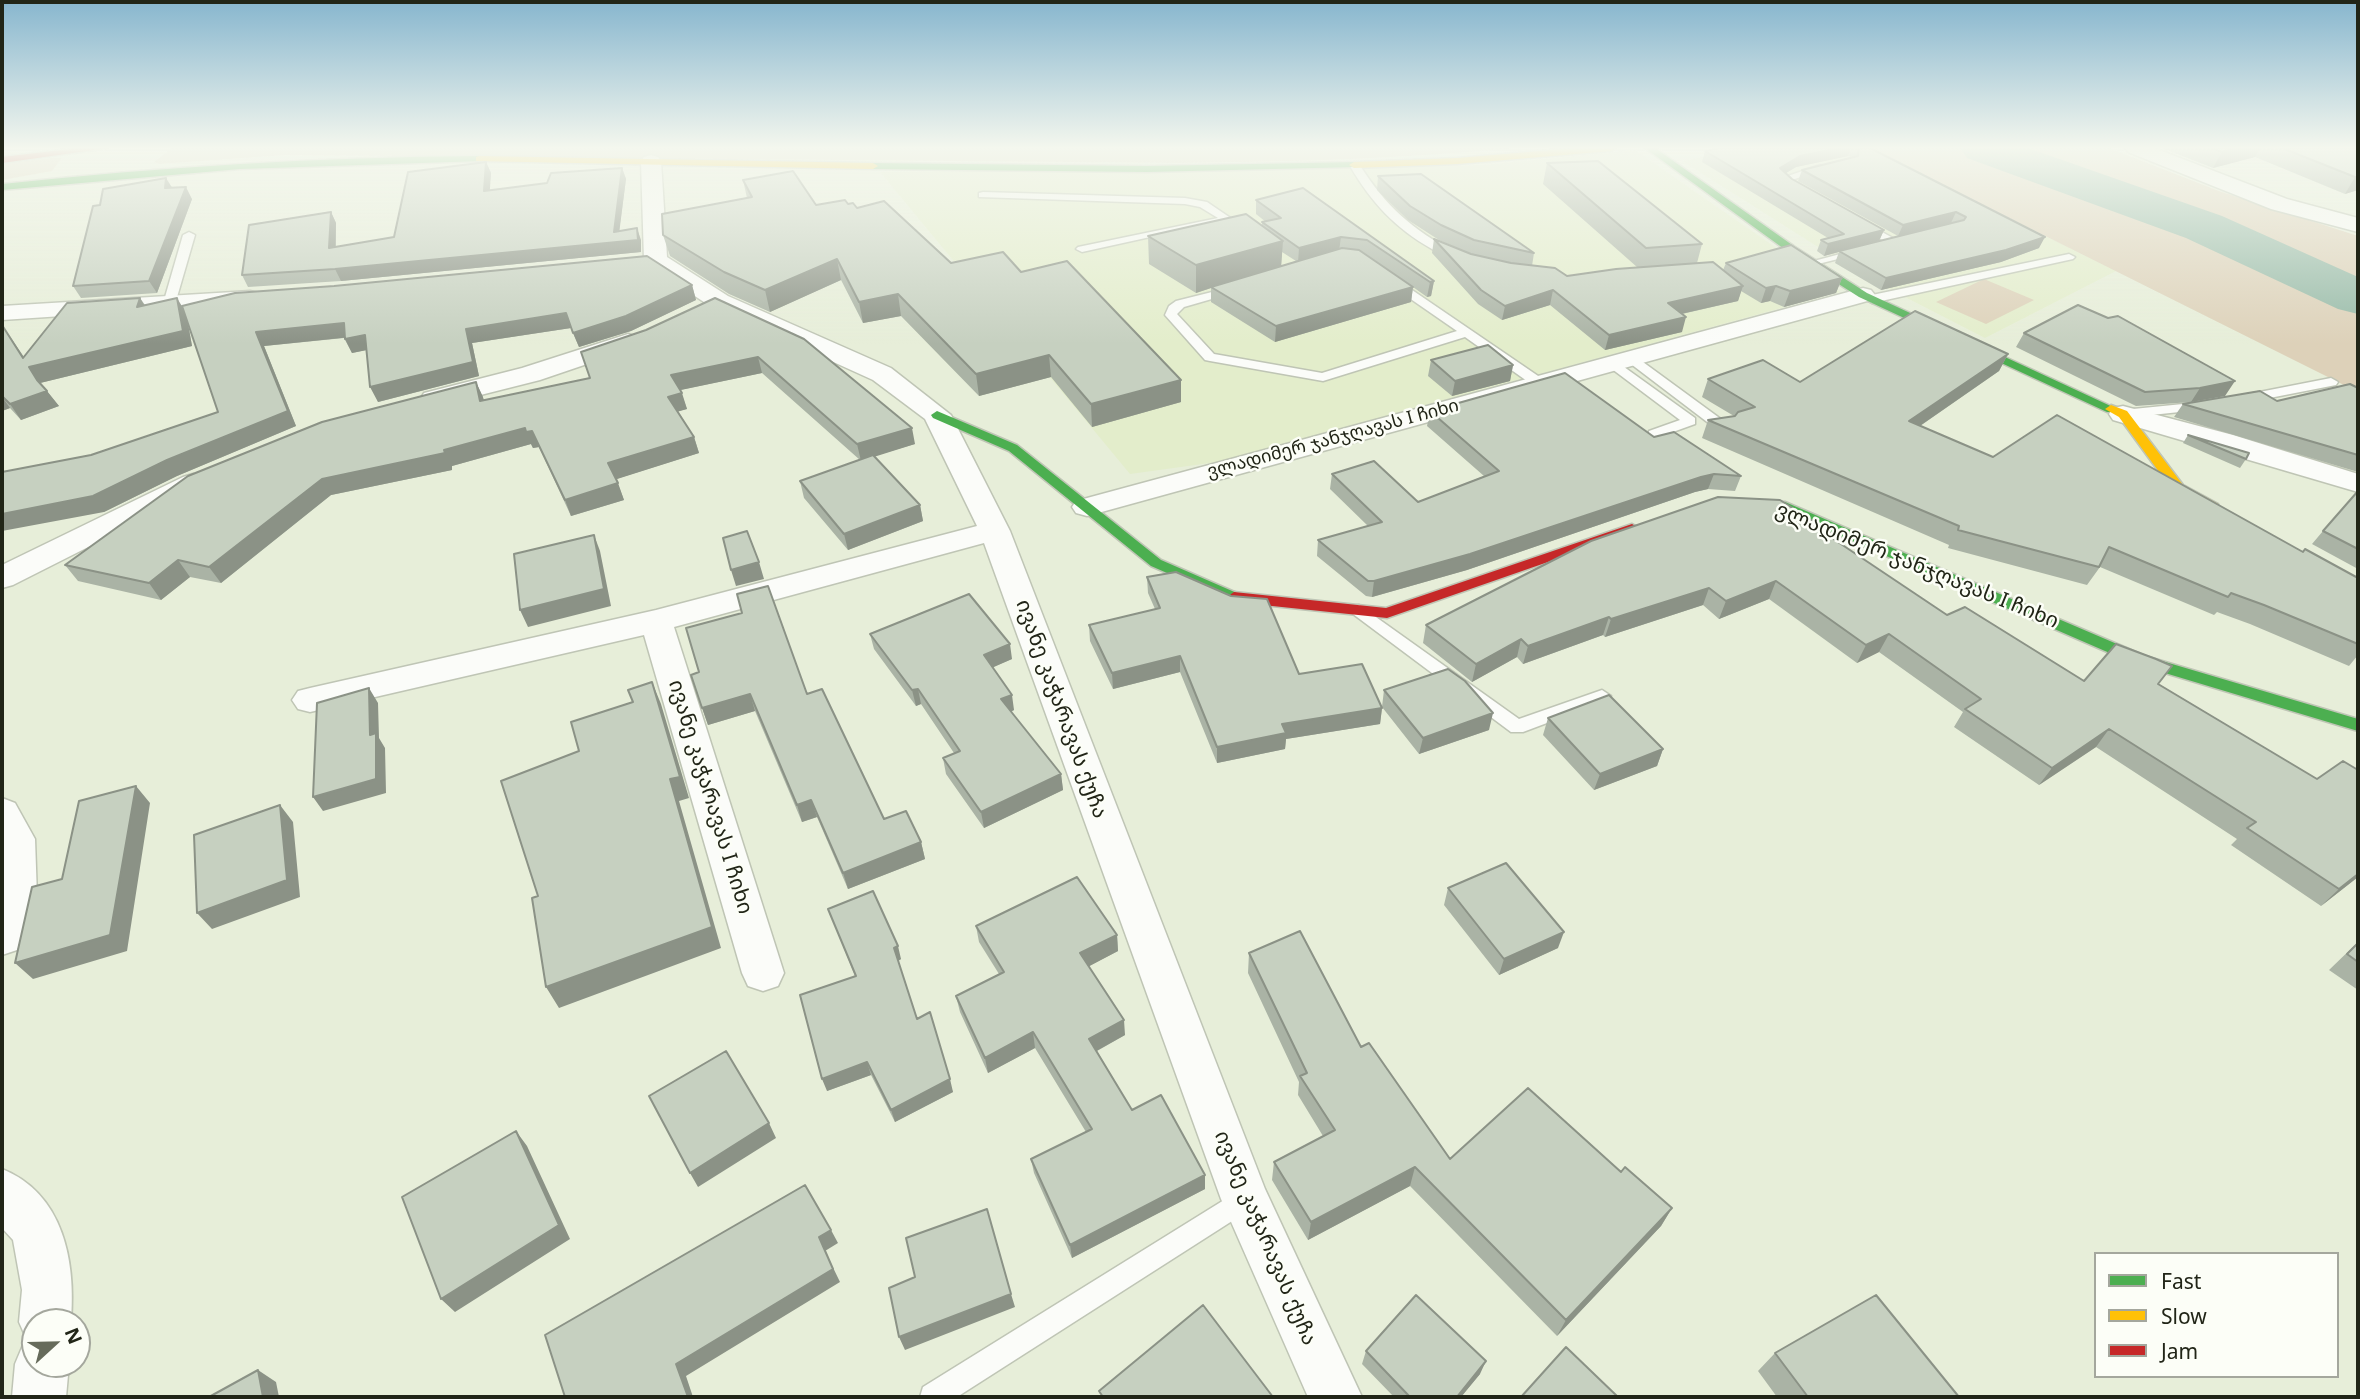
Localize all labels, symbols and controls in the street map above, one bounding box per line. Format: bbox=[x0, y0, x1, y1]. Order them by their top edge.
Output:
street label: ვლადიმერ ჯანჯღავას I ჩიხი bbox=[1205, 395, 1461, 483]
street label: ვლადიმერ ჯანჯღავას I ჩიხი bbox=[1772, 498, 2062, 634]
street label: ივანე კაჭარავას ქუჩა bbox=[1010, 596, 1112, 822]
street label: ივანე კაჭარავას I ჩიხი bbox=[662, 677, 758, 917]
street label: ივანე კაჭარავას ქუჩა bbox=[1208, 1127, 1322, 1349]
legend bbox=[2094, 1252, 2339, 1378]
text: Fast bbox=[2161, 1267, 2201, 1295]
text: Slow bbox=[2161, 1302, 2207, 1330]
north arrow bbox=[21, 1308, 91, 1378]
text: N bbox=[59, 1324, 89, 1348]
text: Jam bbox=[2161, 1337, 2198, 1365]

